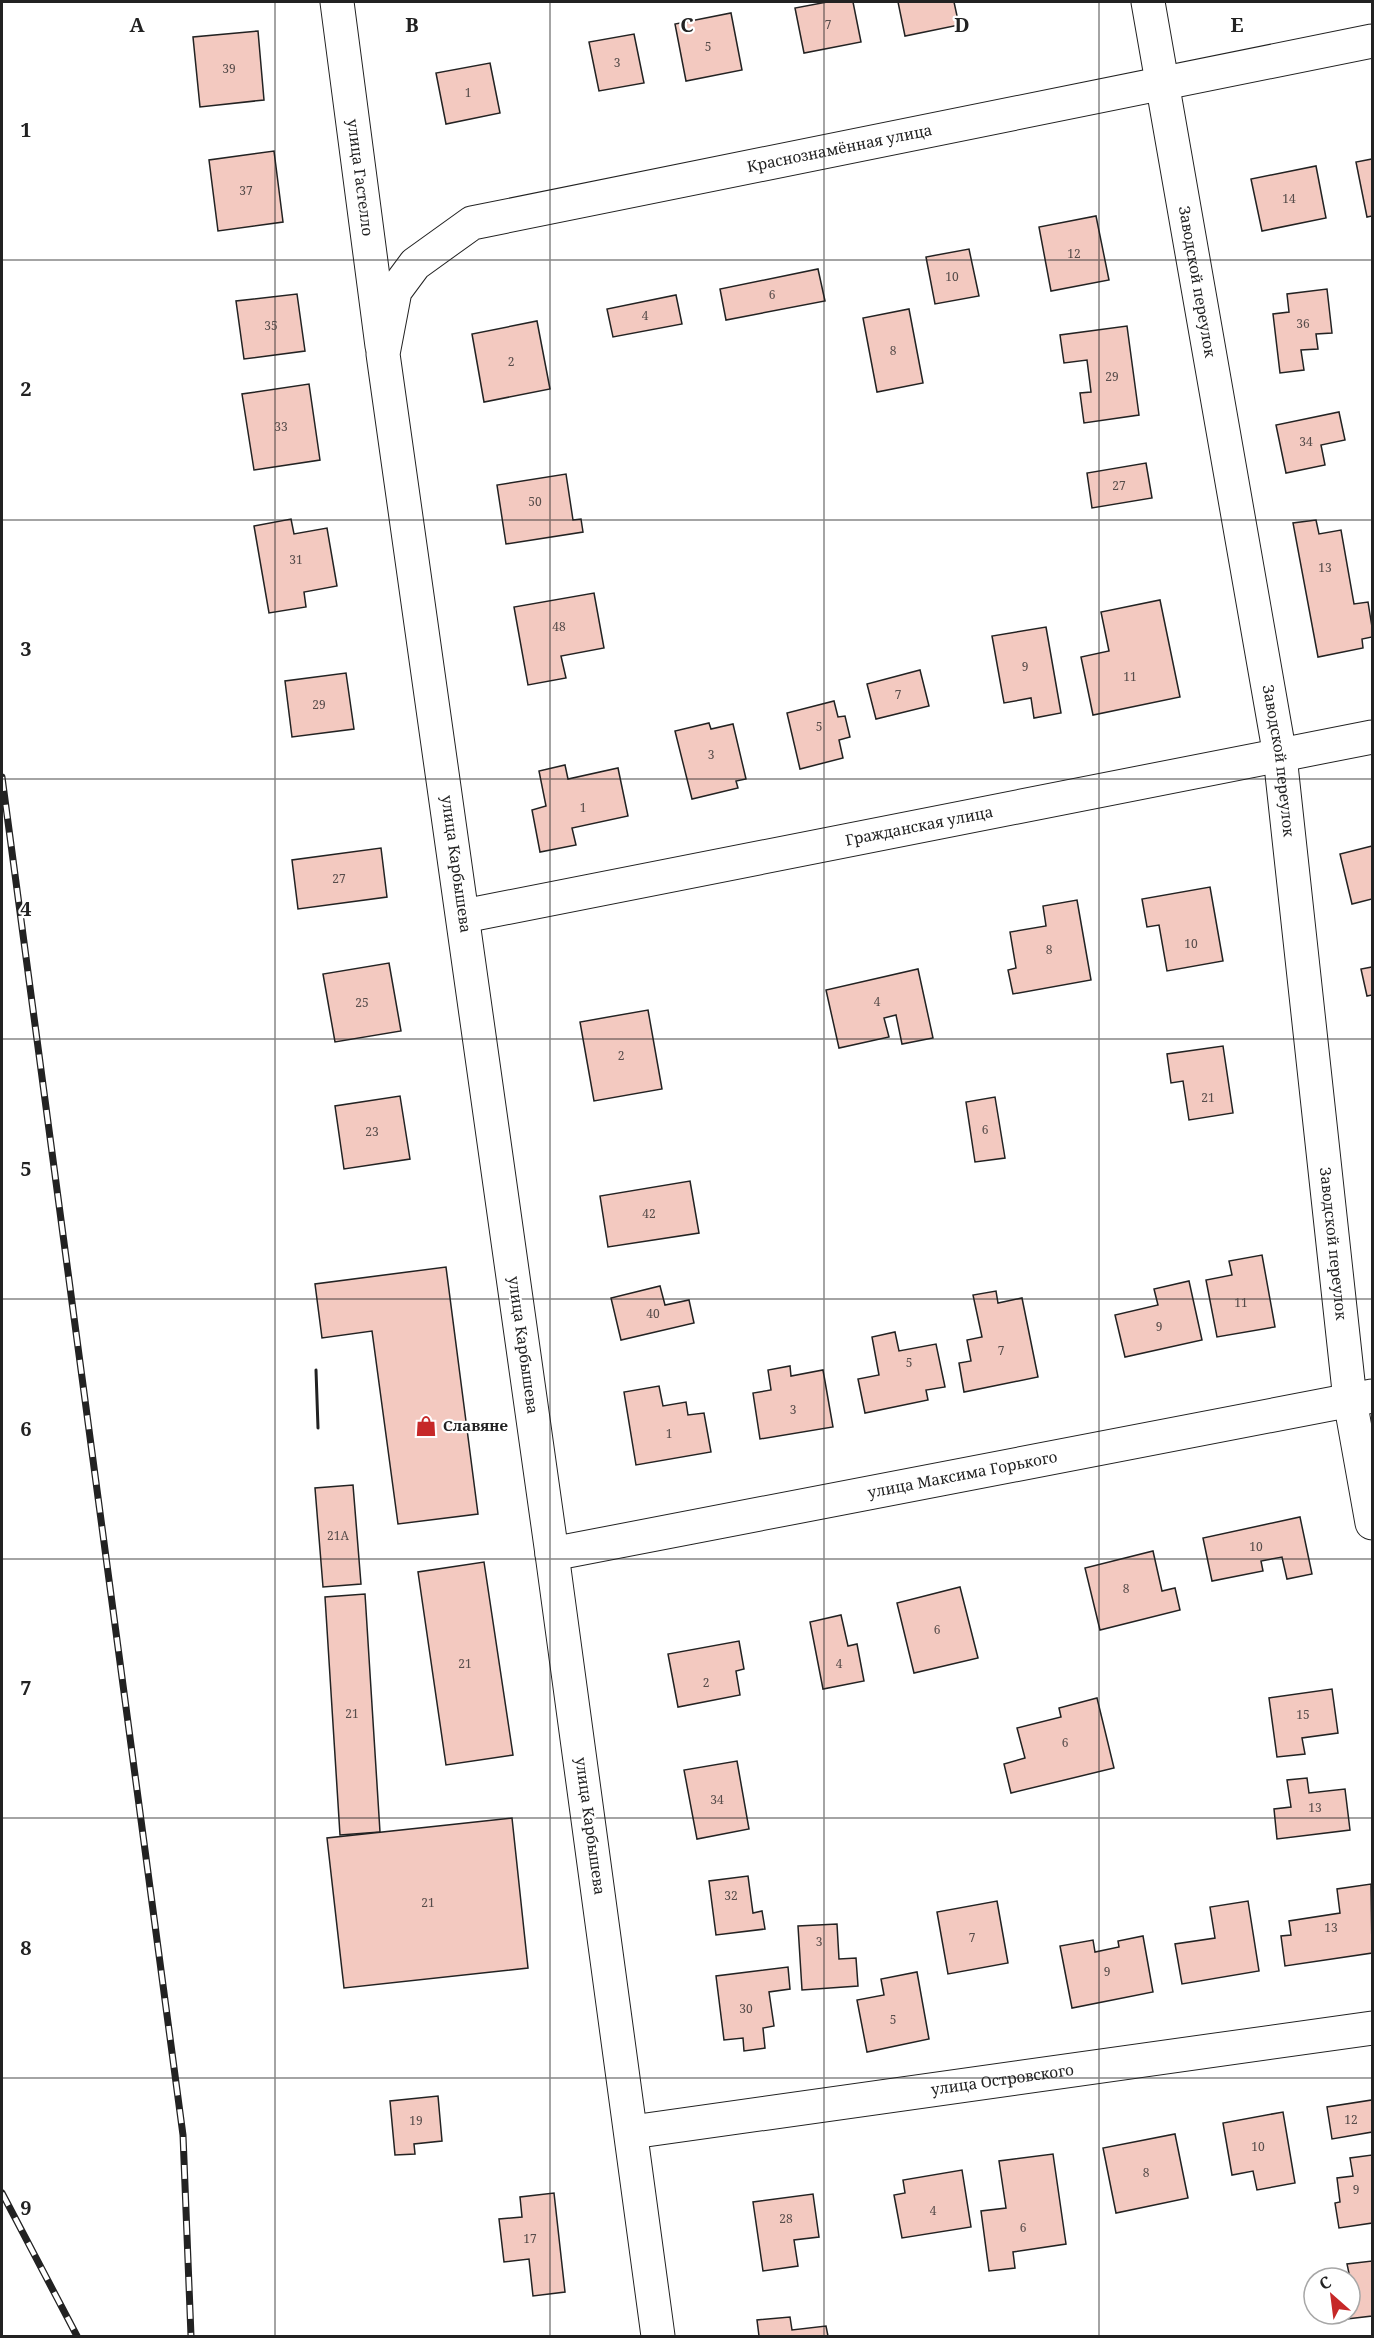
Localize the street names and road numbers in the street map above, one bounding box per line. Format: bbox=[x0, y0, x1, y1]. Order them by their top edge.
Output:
street label: улица Гастелло bbox=[343, 118, 379, 237]
street label: Краснознамённая улица bbox=[745, 119, 934, 176]
street label: Заводской переулок bbox=[1175, 204, 1221, 359]
street label: Заводской переулок bbox=[1259, 683, 1300, 838]
street label: улица Карбышева bbox=[437, 794, 477, 934]
street label: Гражданская улица bbox=[843, 801, 995, 850]
street label: Заводской переулок bbox=[1316, 1166, 1352, 1321]
street label: улица Карбышева bbox=[504, 1275, 544, 1415]
street label: улица Максима Горького bbox=[866, 1446, 1059, 1502]
street label: улица Карбышева bbox=[571, 1756, 611, 1896]
street label: улица Островского bbox=[930, 2059, 1075, 2099]

